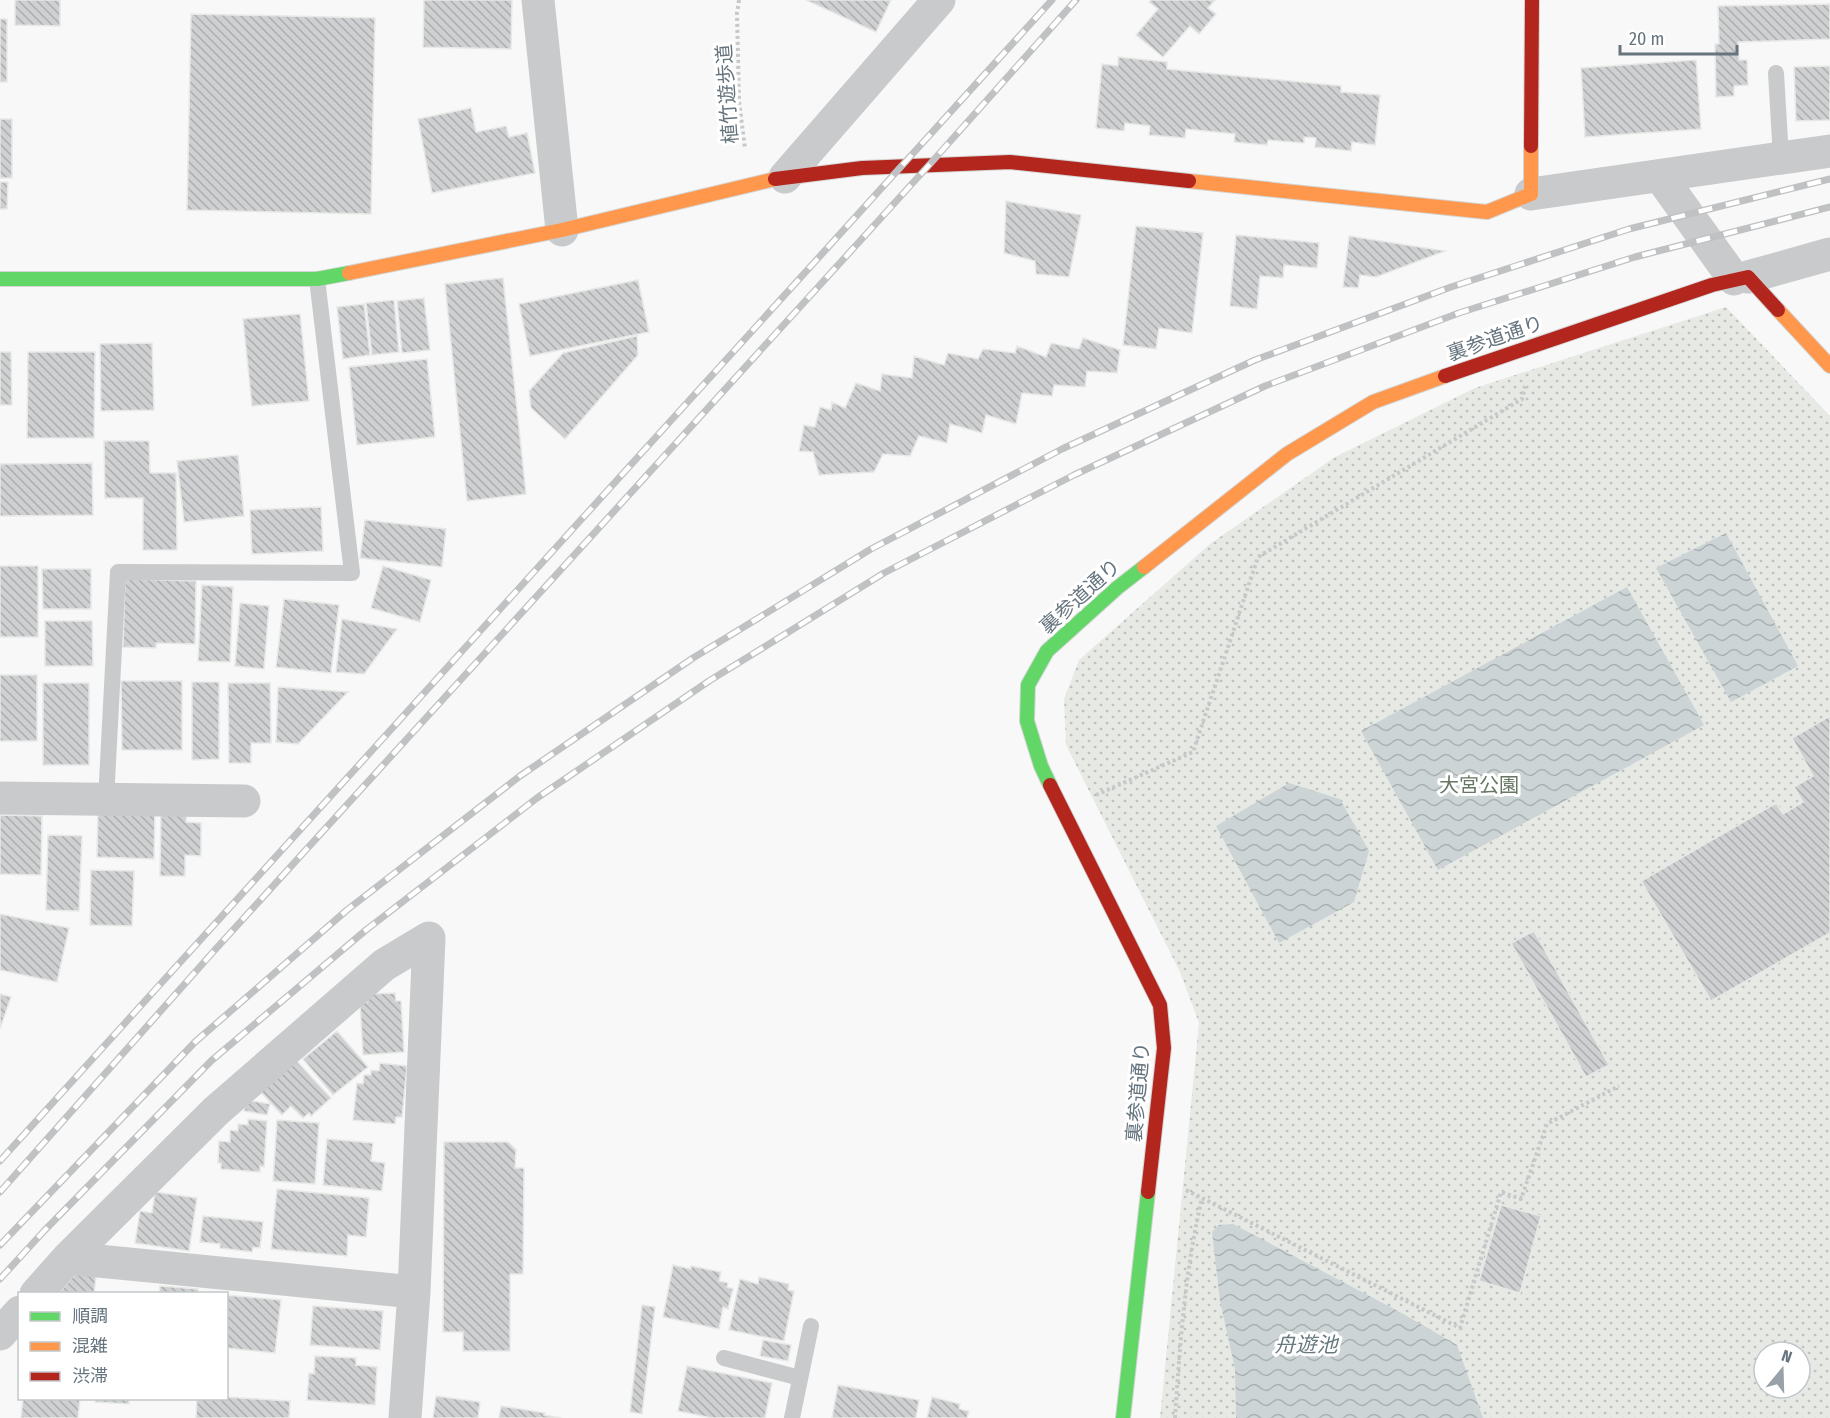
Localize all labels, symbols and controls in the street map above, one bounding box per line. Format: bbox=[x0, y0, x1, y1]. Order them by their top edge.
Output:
scale bar bbox=[1620, 18, 1737, 56]
text: 20 m bbox=[1629, 28, 1664, 50]
street label: 植竹遊歩道 bbox=[712, 43, 742, 145]
street label: 裏参道通り bbox=[1444, 310, 1546, 366]
street label: 裏参道通り bbox=[1035, 554, 1125, 638]
park label: 大宮公園 bbox=[1439, 773, 1519, 797]
street label: 裏参道通り bbox=[1122, 1041, 1154, 1143]
legend bbox=[18, 1292, 228, 1400]
text: 順調 bbox=[72, 1305, 108, 1327]
water label: 舟遊池 bbox=[1275, 1332, 1339, 1358]
text: 混雑 bbox=[72, 1335, 108, 1357]
north arrow bbox=[1752, 1340, 1812, 1400]
text: N bbox=[1779, 1346, 1794, 1367]
text: 渋滞 bbox=[72, 1365, 108, 1387]

